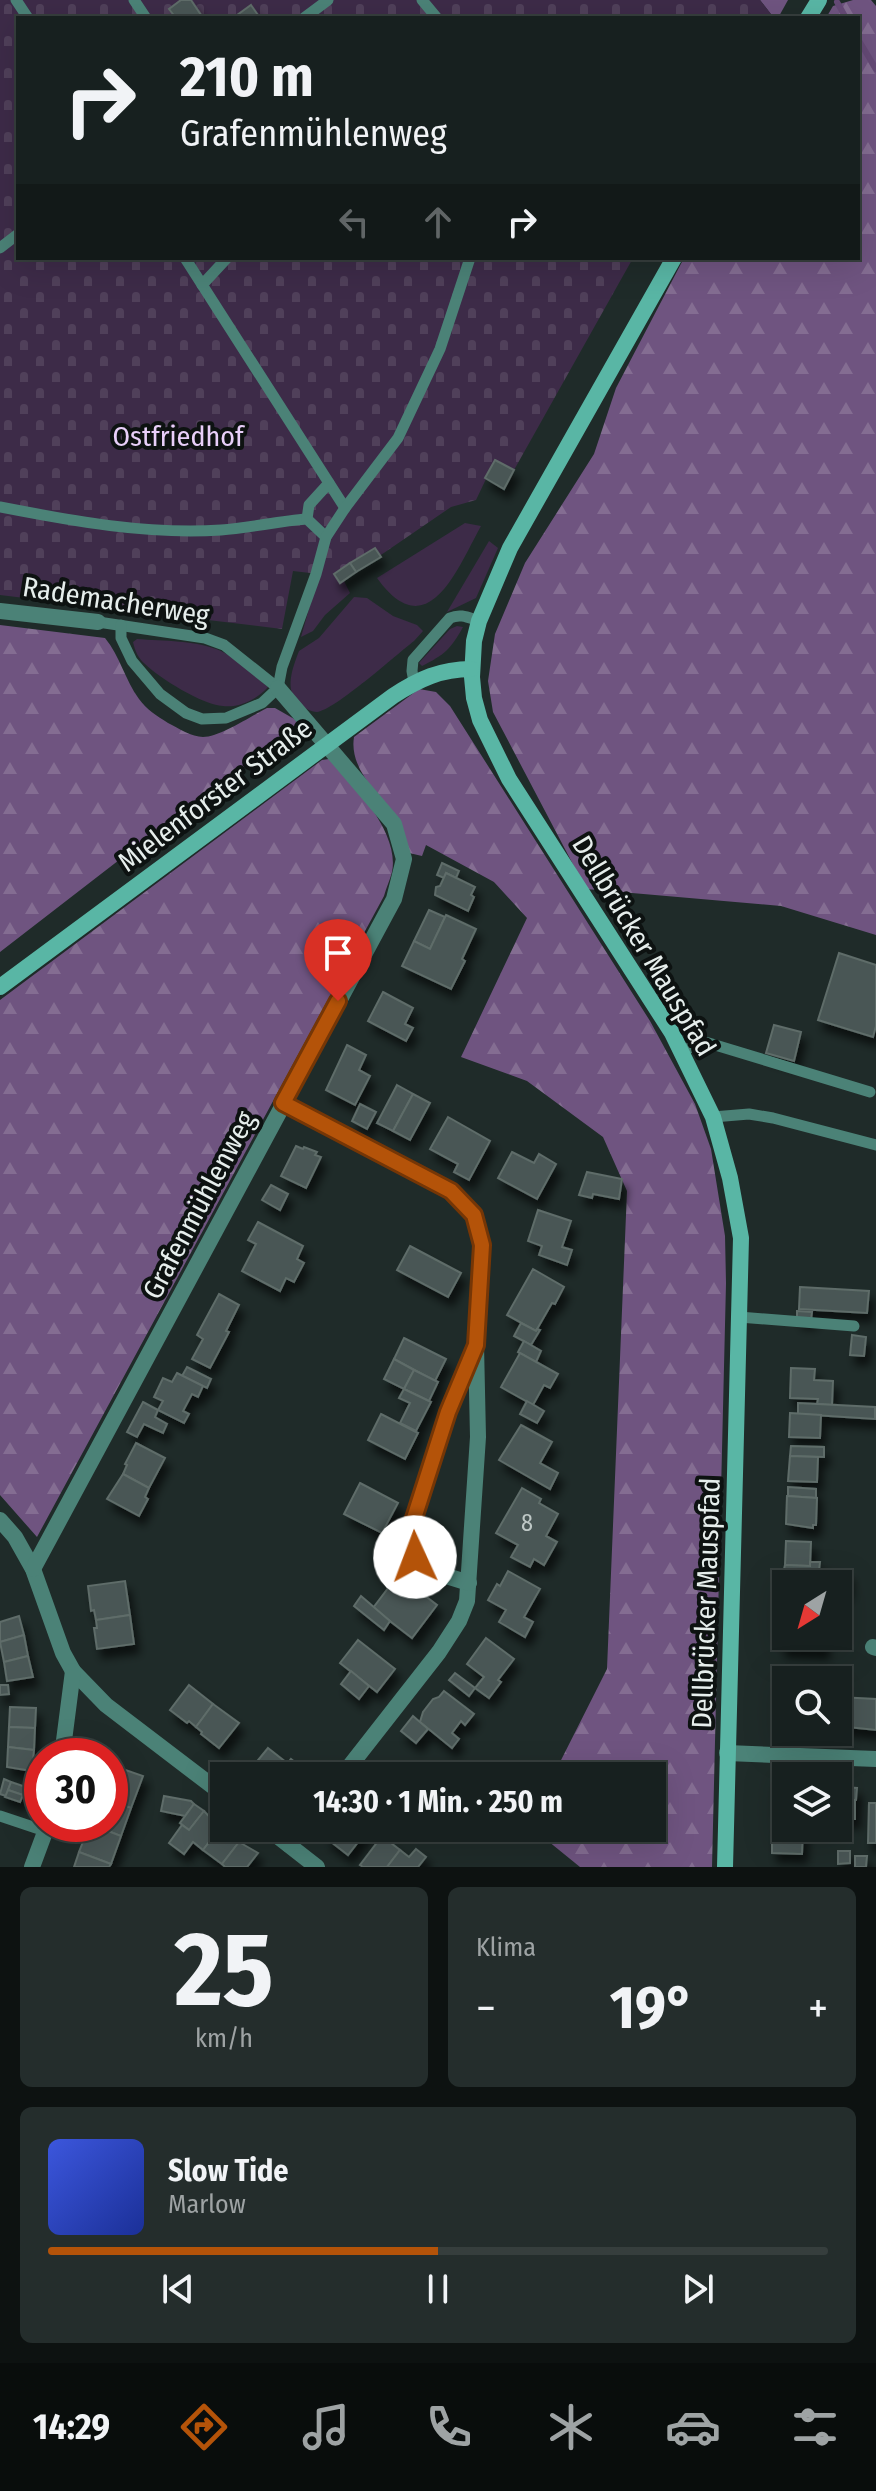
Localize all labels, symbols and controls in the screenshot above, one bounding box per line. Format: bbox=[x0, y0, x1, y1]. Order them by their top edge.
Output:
text: 210 m bbox=[180, 44, 314, 111]
icon: right bbox=[48, 48, 152, 152]
text: Grafenmühlenweg bbox=[180, 112, 447, 156]
icon: left bbox=[332, 200, 376, 244]
icon: ahead bbox=[416, 200, 460, 244]
icon: right bbox=[500, 200, 544, 244]
park label: Ostfriedhof bbox=[113, 420, 246, 453]
street label: Rademacherweg bbox=[20, 570, 212, 632]
street label: Mielenforster Straße bbox=[111, 711, 319, 879]
street label: Dellbrücker Mauspfad bbox=[565, 830, 723, 1062]
pin bbox=[304, 919, 372, 1001]
icon: arrive bbox=[316, 931, 360, 975]
street label: Grafenmühlenweg bbox=[136, 1105, 263, 1304]
street label: Dellbrücker Mauspfad bbox=[685, 1477, 727, 1729]
house number: 8 bbox=[521, 1509, 533, 1537]
position arrow bbox=[373, 1515, 457, 1599]
north arrow bbox=[772, 1570, 852, 1650]
map controls bbox=[772, 1570, 852, 1842]
button: search bbox=[772, 1666, 852, 1746]
speed limit sign: 30 bbox=[24, 1738, 128, 1842]
button: layers bbox=[772, 1762, 852, 1842]
text: 14:30 · 1 Min. · 250 m bbox=[313, 1784, 563, 1820]
text: 25 bbox=[174, 1908, 274, 2033]
text: Klima bbox=[476, 1932, 536, 1963]
text: 19° bbox=[610, 1972, 694, 2044]
text: − bbox=[476, 1982, 496, 2035]
text: + bbox=[808, 1982, 828, 2035]
text: km/h bbox=[195, 2023, 253, 2054]
text: Slow Tide bbox=[168, 2153, 289, 2189]
text: Marlow bbox=[168, 2189, 246, 2220]
icon: previous bbox=[156, 2267, 200, 2311]
icon: pause bbox=[416, 2267, 460, 2311]
icon: next bbox=[676, 2267, 720, 2311]
icon: directions bbox=[176, 2399, 232, 2455]
icon: music bbox=[298, 2399, 354, 2455]
icon: phone bbox=[421, 2399, 477, 2455]
icon: climate bbox=[543, 2399, 599, 2455]
icon: car bbox=[665, 2399, 721, 2455]
icon: filters bbox=[787, 2399, 843, 2455]
text: 14:29 bbox=[33, 2405, 110, 2449]

